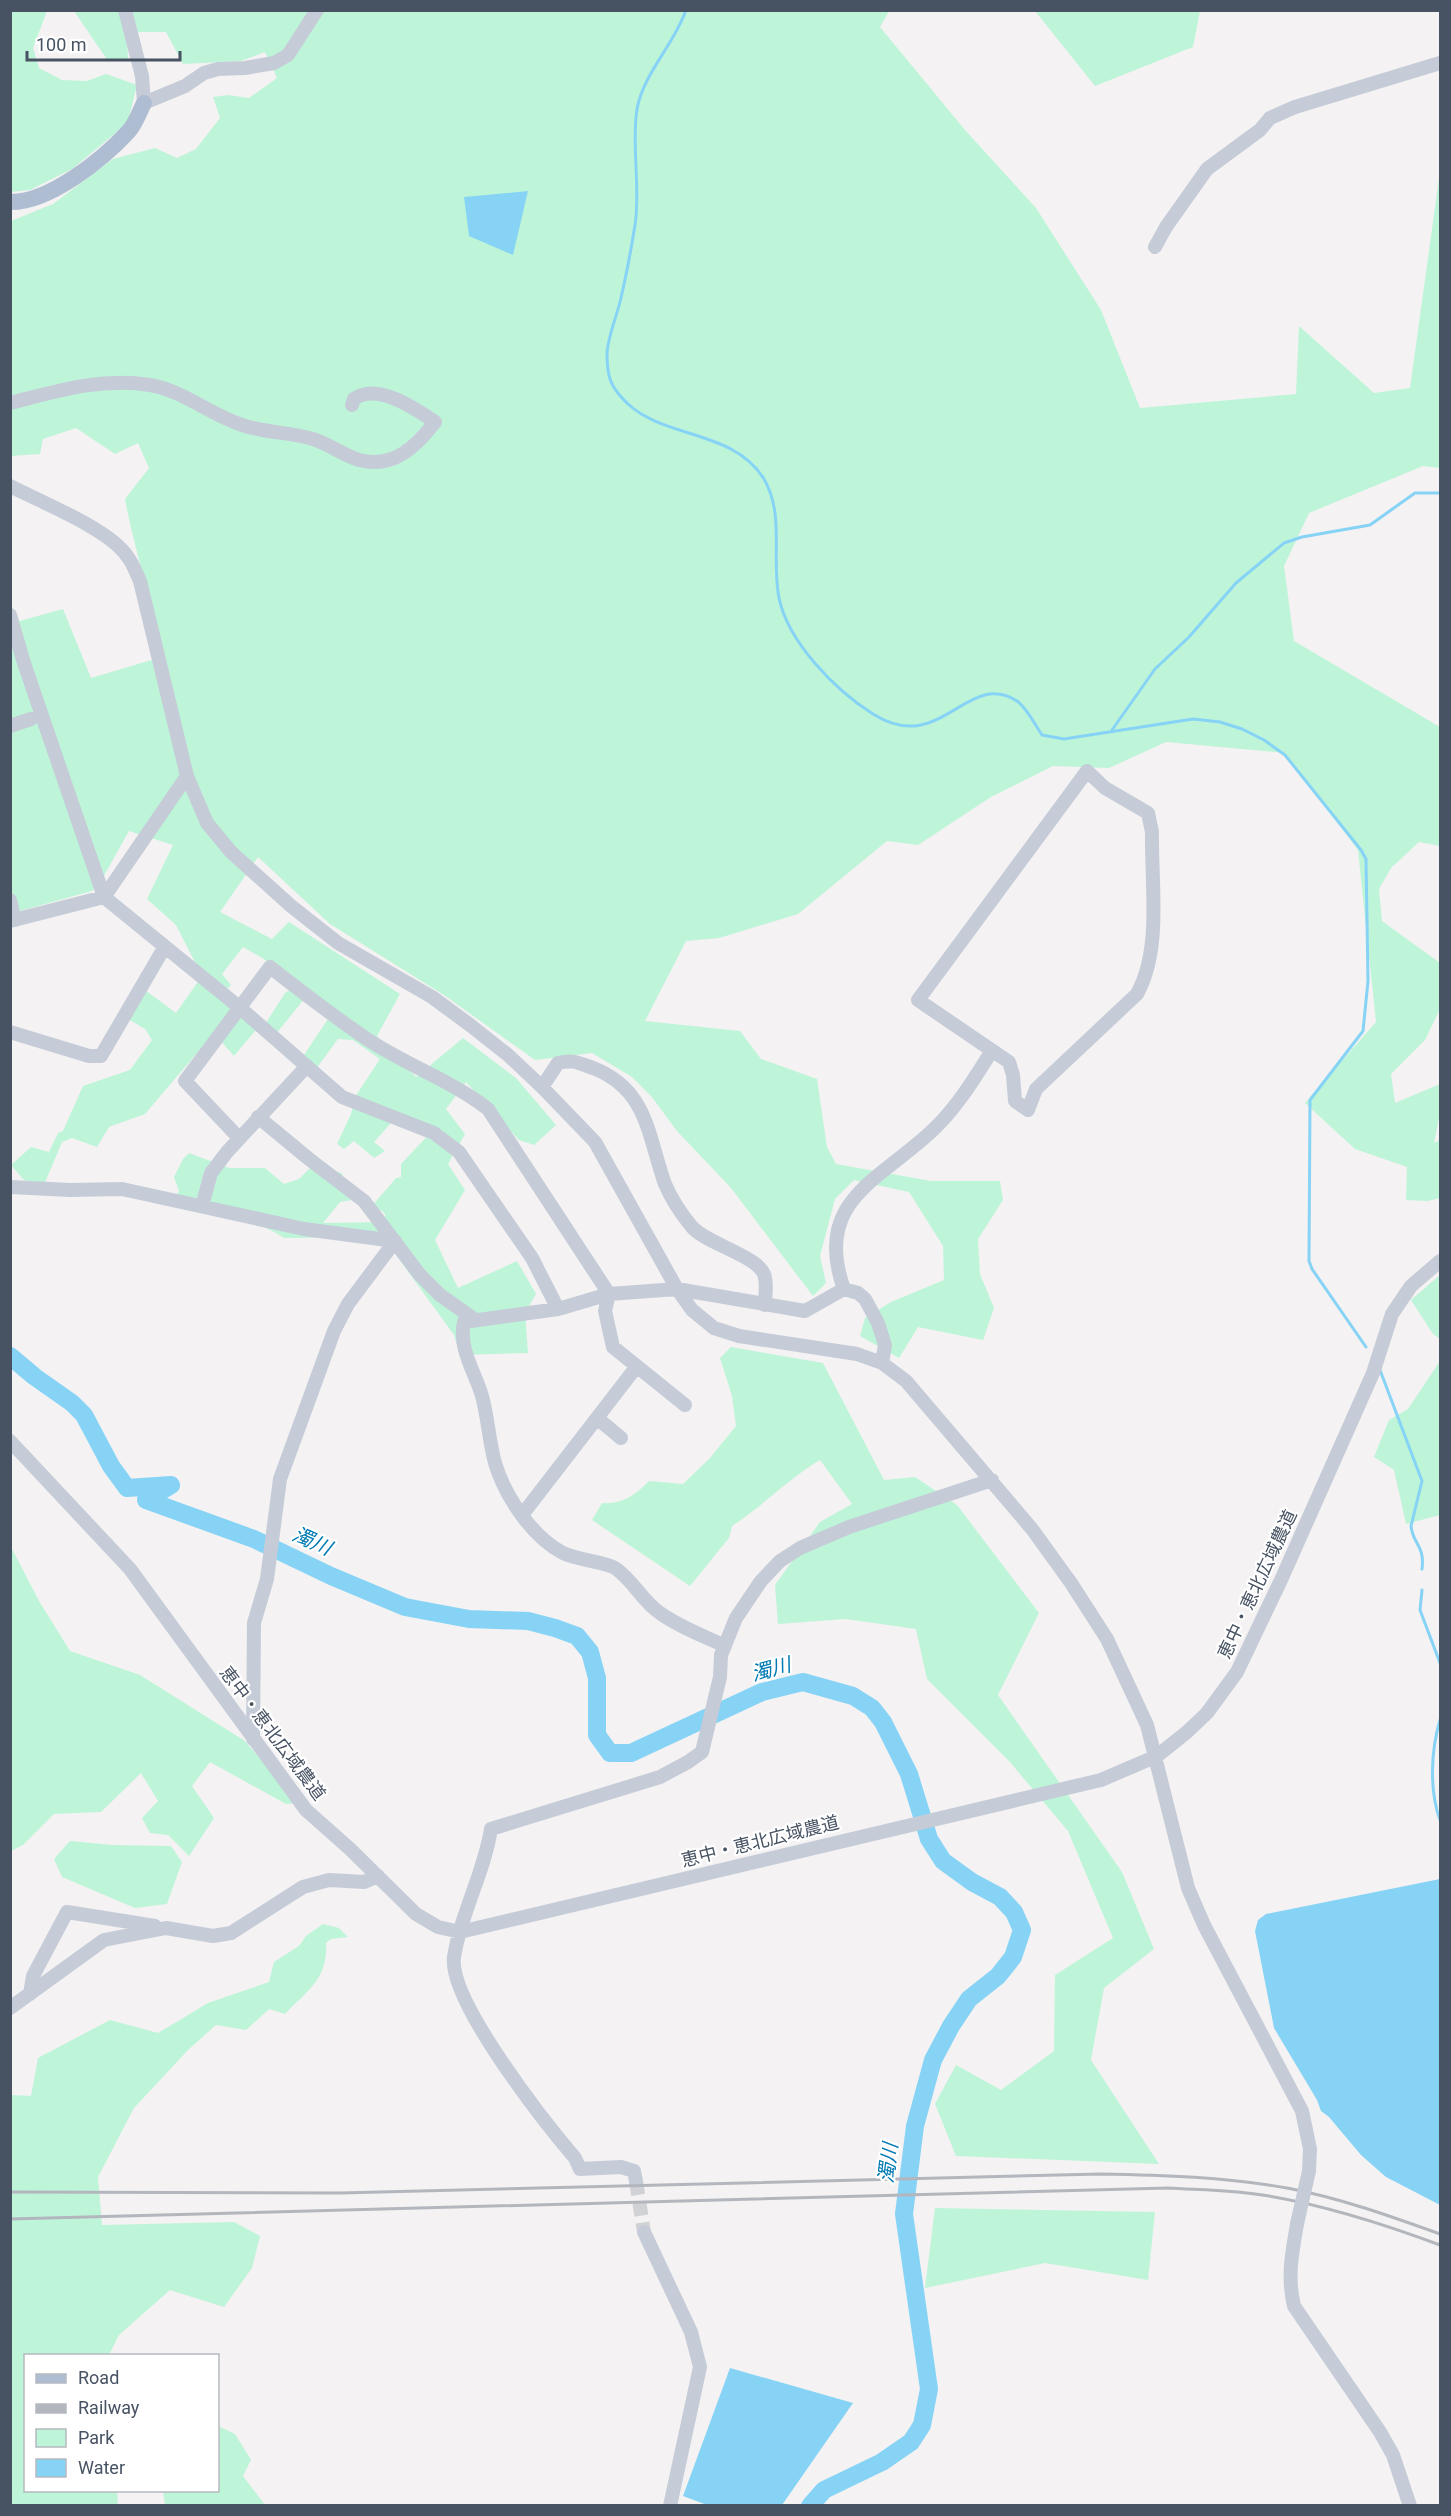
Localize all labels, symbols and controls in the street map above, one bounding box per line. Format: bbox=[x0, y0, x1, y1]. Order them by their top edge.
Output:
scale bar bbox=[27, 24, 180, 62]
text: 100 m bbox=[36, 34, 87, 55]
street label: 恵中・恵北広域農道 bbox=[1213, 1506, 1301, 1662]
water label: 濁川 bbox=[289, 1522, 337, 1561]
water label: 濁川 bbox=[749, 1652, 795, 1686]
street label: 恵中・恵北広域農道 bbox=[216, 1662, 330, 1804]
street label: 恵中・恵北広域農道 bbox=[679, 1811, 841, 1871]
water label: 濁川 bbox=[874, 2140, 903, 2184]
legend bbox=[24, 2354, 219, 2492]
text: Road bbox=[78, 2367, 119, 2388]
text: Railway bbox=[78, 2397, 140, 2418]
text: Park bbox=[78, 2427, 115, 2448]
text: Water bbox=[78, 2457, 125, 2478]

